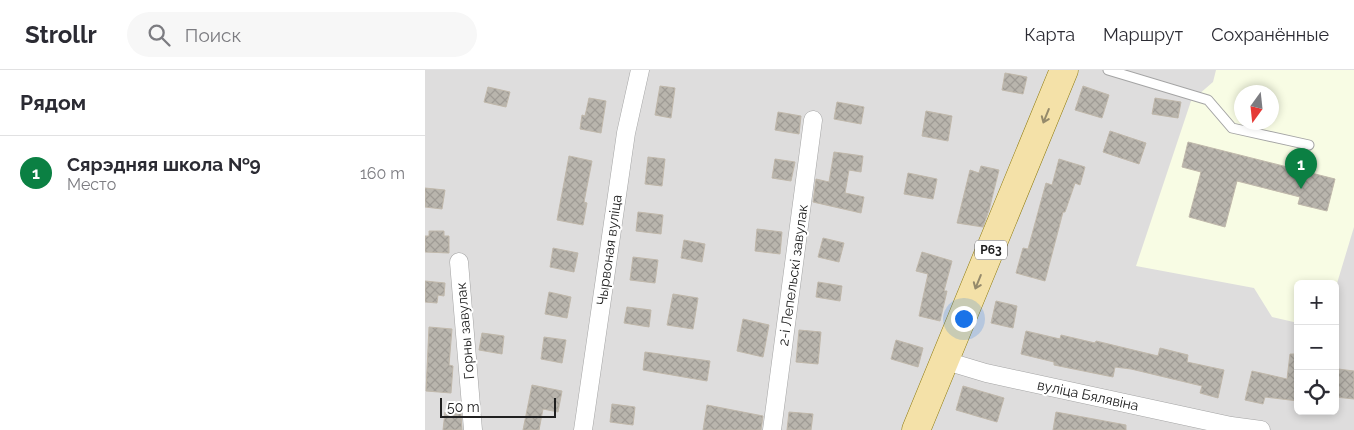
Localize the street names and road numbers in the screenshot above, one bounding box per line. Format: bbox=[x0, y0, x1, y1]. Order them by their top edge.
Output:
street label: Чырвоная вуліца bbox=[593, 194, 625, 306]
street label: 2-і Лепельскі завулак bbox=[775, 203, 811, 347]
road number: Р63 bbox=[975, 240, 1007, 260]
street label: Горны завулак bbox=[453, 282, 477, 380]
street label: вуліца Бялявіна bbox=[1036, 376, 1140, 414]

